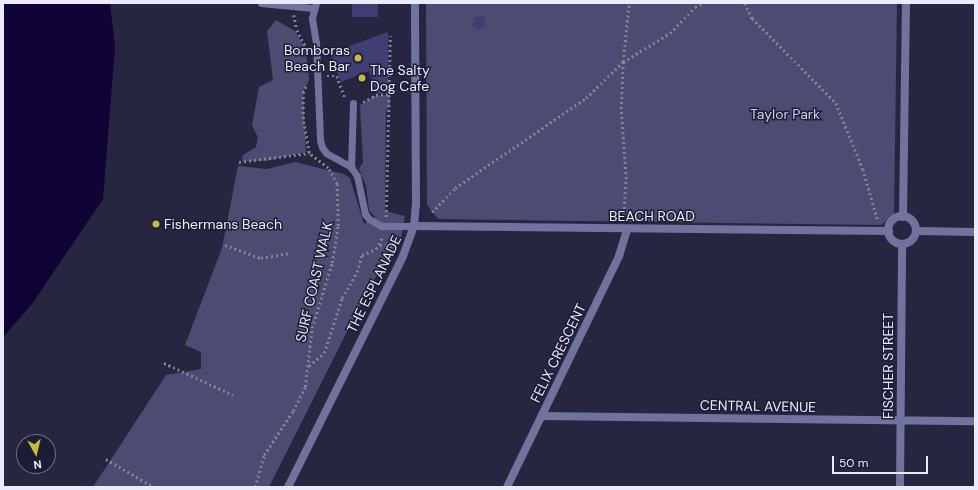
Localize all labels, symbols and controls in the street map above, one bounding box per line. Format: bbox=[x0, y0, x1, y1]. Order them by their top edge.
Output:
place label: Bomboras Beach Bar bbox=[284, 42, 350, 74]
marker: Bomboras Beach Bar bbox=[353, 53, 363, 63]
place label: The Salty Dog Cafe bbox=[370, 62, 430, 94]
marker: The Salty Dog Cafe bbox=[357, 73, 367, 83]
park label: Taylor Park bbox=[750, 106, 820, 122]
street label: BEACH ROAD bbox=[609, 208, 695, 224]
place label: Fishermans Beach bbox=[164, 216, 282, 232]
marker: Fishermans Beach bbox=[151, 219, 161, 229]
street label: SURF COAST WALK bbox=[292, 220, 336, 344]
street label: THE ESPLANADE bbox=[343, 233, 405, 335]
street label: FELIX CRESCENT bbox=[527, 301, 589, 405]
street label: FISCHER STREET bbox=[880, 313, 896, 419]
street label: CENTRAL AVENUE bbox=[700, 397, 816, 415]
north arrow bbox=[16, 434, 56, 474]
scale bar bbox=[834, 448, 930, 474]
text: 50 m bbox=[839, 455, 868, 471]
text: N bbox=[33, 457, 42, 472]

